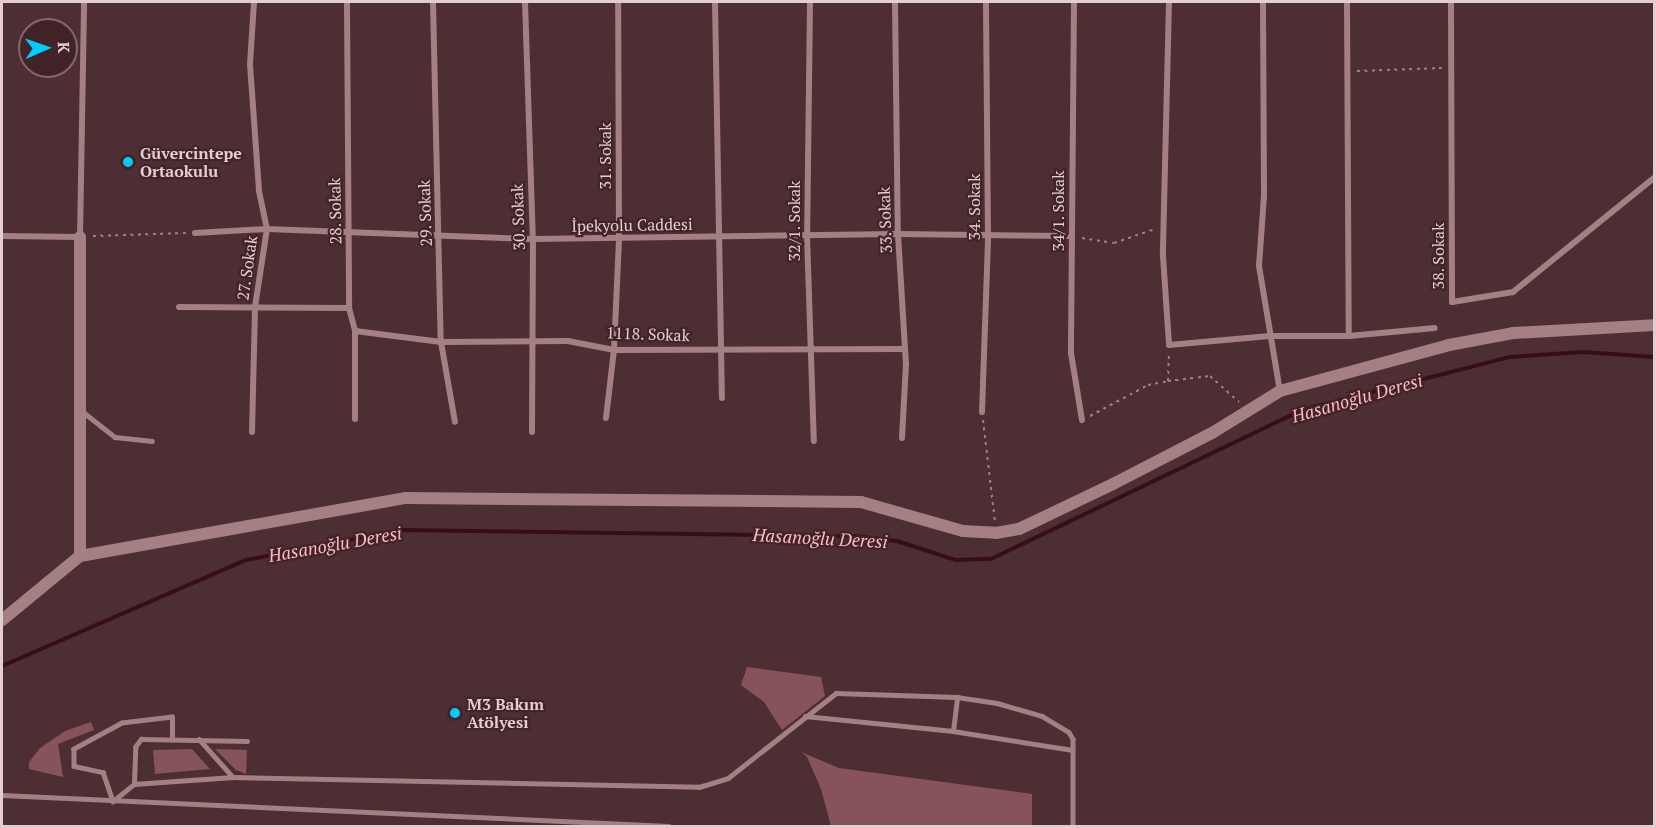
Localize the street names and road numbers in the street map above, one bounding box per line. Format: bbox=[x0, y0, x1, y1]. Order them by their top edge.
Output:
street label: 31. Sokak bbox=[595, 122, 615, 190]
street label: 34/1. Sokak bbox=[1048, 170, 1068, 252]
street label: 34. Sokak bbox=[964, 173, 984, 241]
street label: 28. Sokak bbox=[325, 177, 345, 245]
street label: 29. Sokak bbox=[414, 179, 436, 247]
street label: 32/1. Sokak bbox=[784, 180, 804, 262]
street label: 30. Sokak bbox=[507, 183, 529, 251]
street label: 33. Sokak bbox=[874, 186, 896, 254]
street label: İpekyolu Caddesi bbox=[571, 214, 693, 236]
street label: 38. Sokak bbox=[1428, 222, 1448, 290]
street label: 27. Sokak bbox=[233, 234, 261, 302]
street label: 1118. Sokak bbox=[605, 323, 691, 345]

